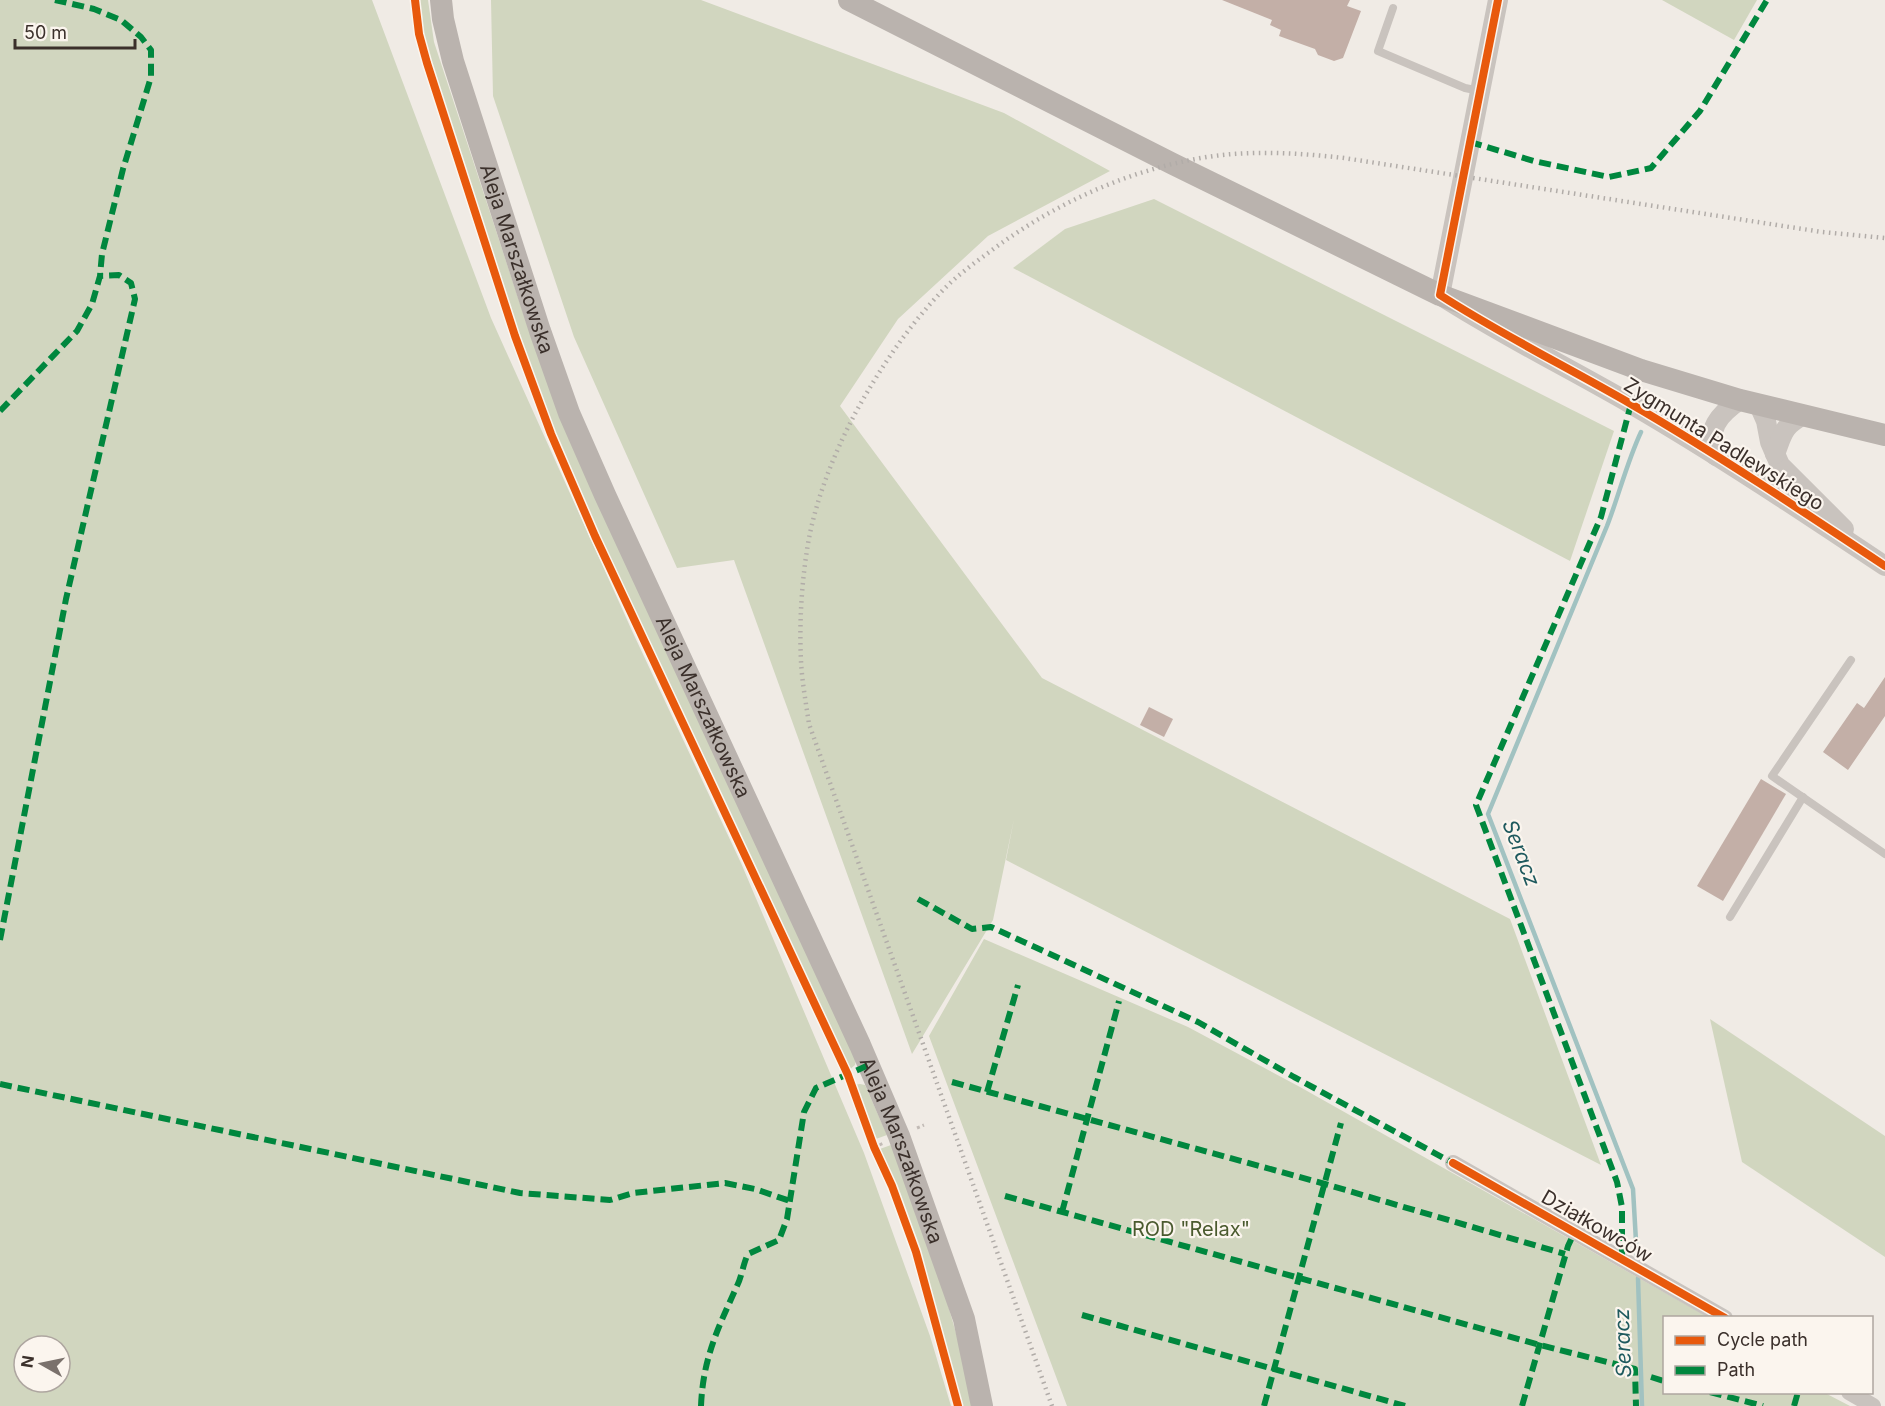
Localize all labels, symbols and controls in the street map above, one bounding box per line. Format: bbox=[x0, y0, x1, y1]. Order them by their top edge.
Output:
scale bar bbox=[15, 12, 135, 50]
text: 50 m bbox=[24, 22, 67, 43]
street label: Aleja Marszałkowska bbox=[475, 161, 559, 357]
street label: Zygmunta Padlewskiego bbox=[1620, 373, 1828, 515]
street label: Aleja Marszałkowska bbox=[651, 612, 756, 802]
water label: Seracz bbox=[1497, 816, 1546, 890]
street label: Aleja Marszałkowska bbox=[855, 1053, 948, 1247]
street label: Działkowców bbox=[1537, 1185, 1657, 1267]
park label: ROD "Relax" bbox=[1132, 1217, 1250, 1241]
water label: Seracz bbox=[1609, 1308, 1636, 1378]
legend bbox=[1663, 1316, 1873, 1394]
text: Cycle path bbox=[1717, 1329, 1808, 1350]
north arrow bbox=[12, 1334, 72, 1394]
text: N bbox=[16, 1354, 38, 1369]
text: Path bbox=[1717, 1359, 1755, 1380]

